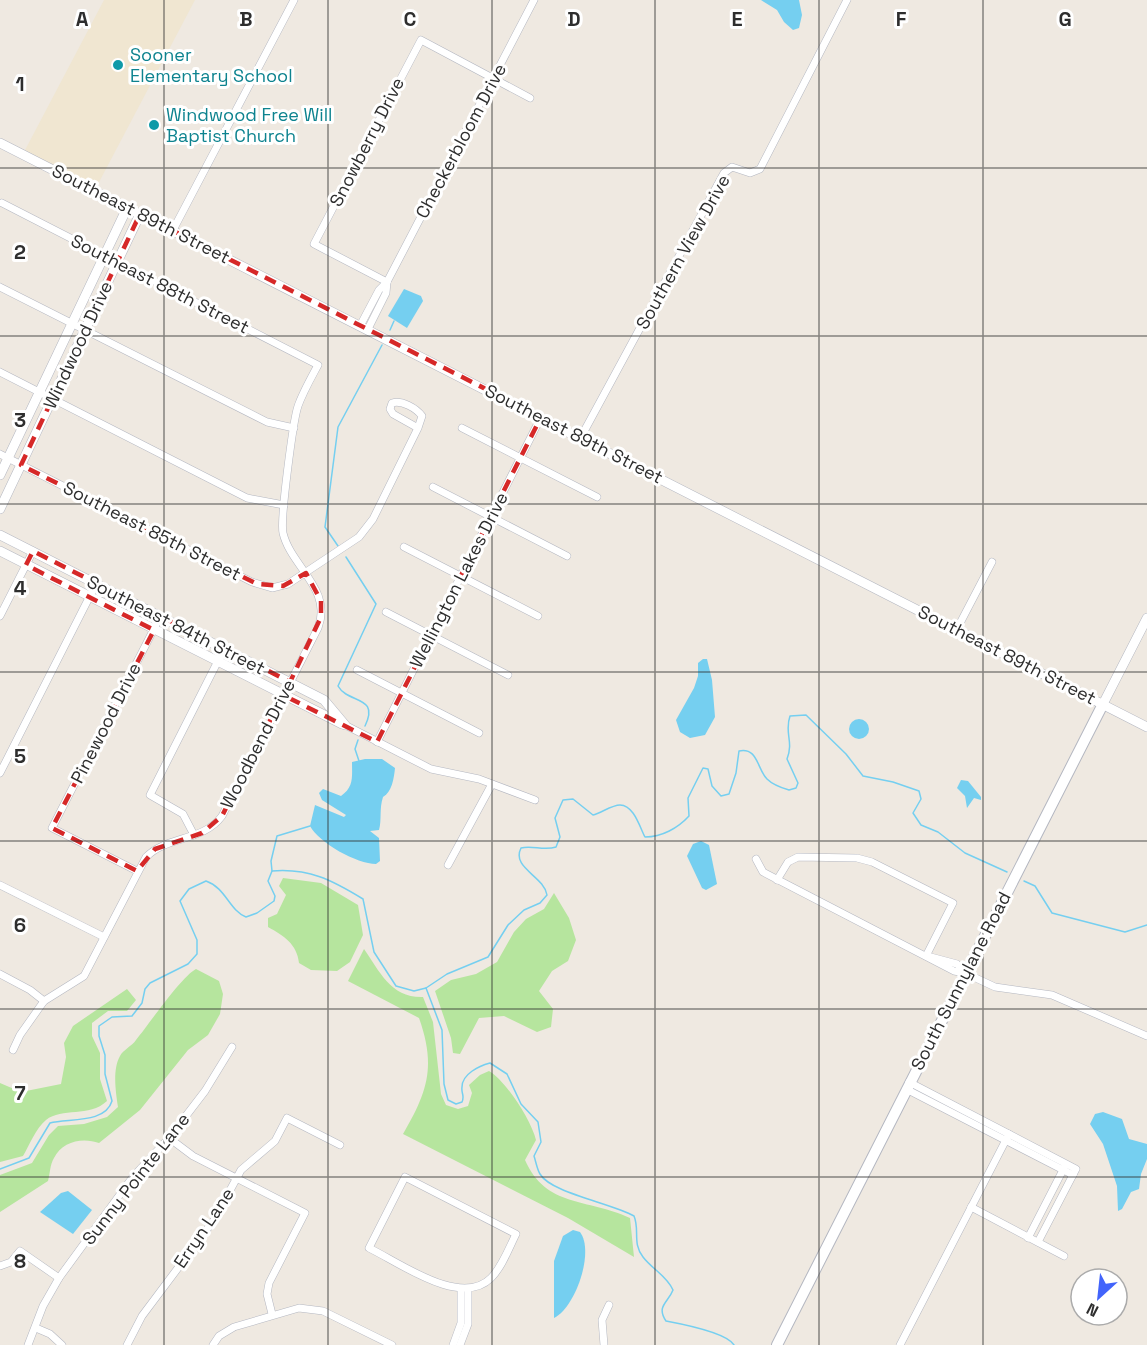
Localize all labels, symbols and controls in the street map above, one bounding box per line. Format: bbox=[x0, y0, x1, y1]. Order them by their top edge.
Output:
text: A bbox=[76, 6, 89, 32]
text: B bbox=[239, 6, 253, 32]
text: C bbox=[404, 6, 417, 32]
text: D bbox=[567, 6, 581, 32]
text: E bbox=[731, 6, 743, 32]
text: F bbox=[896, 6, 907, 32]
text: G bbox=[1058, 6, 1072, 32]
place label: Sooner Elementary School bbox=[130, 43, 293, 87]
marker: Sooner Elementary School bbox=[111, 58, 125, 72]
street label: Checkerbloom Drive bbox=[410, 59, 511, 222]
text: 1 bbox=[15, 71, 25, 97]
street label: Snowberry Drive bbox=[324, 73, 409, 210]
place label: Windwood Free Will Baptist Church bbox=[166, 103, 332, 147]
marker: Windwood Free Will Baptist Church bbox=[147, 118, 161, 132]
street label: Southeast 89th Street bbox=[48, 159, 234, 268]
street label: Southern View Drive bbox=[630, 170, 735, 333]
street label: Southeast 88th Street bbox=[67, 229, 253, 339]
text: 2 bbox=[14, 239, 26, 265]
street label: Windwood Drive bbox=[38, 277, 117, 412]
street label: Southeast 89th Street bbox=[481, 379, 667, 488]
text: 3 bbox=[14, 407, 26, 433]
street label: Southeast 85th Street bbox=[59, 476, 245, 585]
street label: Wellington Lakes Drive bbox=[404, 488, 513, 671]
street label: Southeast 84th Street bbox=[83, 570, 269, 680]
text: 4 bbox=[14, 575, 27, 601]
street label: Southeast 89th Street bbox=[914, 600, 1100, 709]
street label: Pinewood Drive bbox=[65, 658, 146, 787]
street label: Woodbend Drive bbox=[215, 675, 300, 812]
text: 5 bbox=[14, 743, 26, 769]
street label: South Sunnylane Road bbox=[906, 888, 1016, 1074]
text: 6 bbox=[14, 912, 26, 938]
text: 7 bbox=[14, 1080, 26, 1106]
street label: Sunny Pointe Lane bbox=[77, 1108, 194, 1249]
street label: Erryn Lane bbox=[168, 1183, 239, 1272]
text: 8 bbox=[14, 1248, 26, 1274]
north arrow bbox=[1069, 1267, 1129, 1327]
text: N bbox=[1083, 1298, 1102, 1322]

